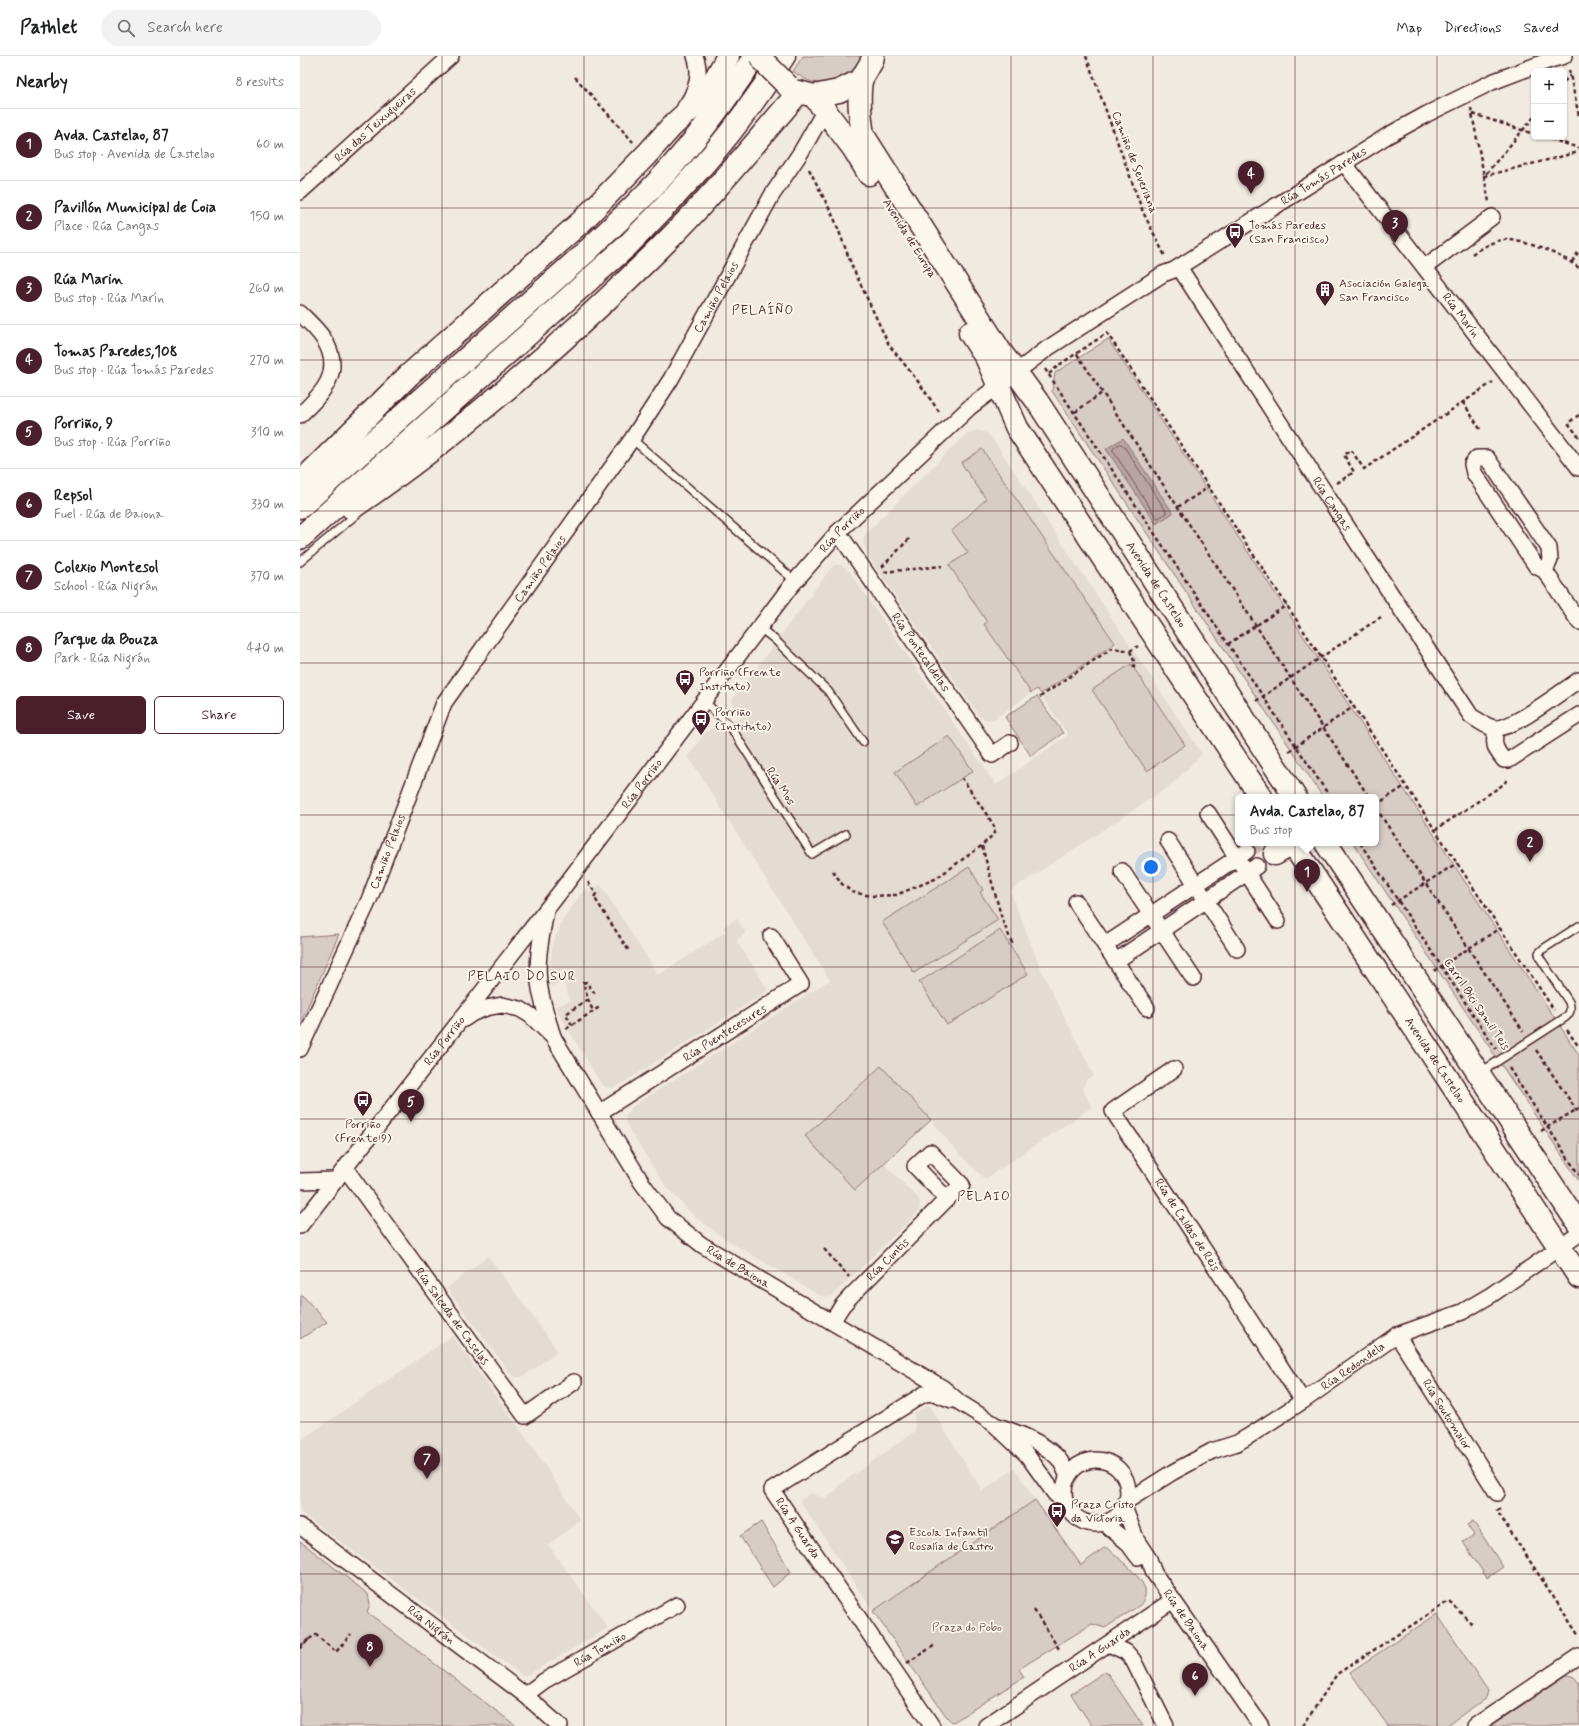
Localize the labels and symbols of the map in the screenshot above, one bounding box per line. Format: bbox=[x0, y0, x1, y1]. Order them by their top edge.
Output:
street label: Rúa das Teixugueiras bbox=[331, 84, 420, 166]
street label: Camiño de Severiana bbox=[1107, 109, 1161, 216]
street label: Rúa Tomás Paredes bbox=[1278, 144, 1370, 210]
pin: 4 bbox=[1238, 161, 1264, 194]
street label: Avenida de Europa bbox=[878, 196, 940, 281]
pin: 3 bbox=[1382, 210, 1408, 243]
place label: Tomás Paredes (San Francisco) bbox=[1249, 218, 1329, 248]
bus stop icon: Tomás Paredes (San Francisco) bbox=[1224, 221, 1246, 249]
street label: Camiño Pelaios bbox=[691, 258, 743, 336]
place label: Asociación Galega San Francisco bbox=[1339, 276, 1430, 306]
building icon: Asociación Galega San Francisco bbox=[1314, 279, 1336, 307]
street label: Rúa Marín bbox=[1438, 290, 1483, 341]
district label: PELAÍÑO bbox=[732, 301, 794, 319]
street label: Rúa Cangas bbox=[1308, 474, 1355, 535]
street label: Rúa Porriño bbox=[817, 503, 869, 556]
street label: Camiño Pelaios bbox=[511, 532, 570, 606]
street label: Avenida de Castelao bbox=[1122, 539, 1190, 631]
street label: Rúa Pontecaldelas bbox=[887, 610, 953, 695]
place label: Porriño (Frente Instituto) bbox=[699, 665, 781, 695]
bus stop icon: Porriño (Frente Instituto) bbox=[674, 668, 696, 696]
place label: Porriño (Instituto) bbox=[715, 705, 772, 735]
bus stop icon: Porriño (Instituto) bbox=[690, 708, 712, 736]
street label: Rúa Porriño bbox=[618, 756, 667, 812]
street label: Rúa Mos bbox=[762, 764, 798, 809]
street label: Camiño Pelaios bbox=[367, 811, 410, 892]
pin: 2 bbox=[1517, 829, 1543, 862]
your location bbox=[1141, 857, 1161, 877]
pin: 1 bbox=[1294, 859, 1320, 892]
street label: Carril Bici Samil Teis bbox=[1439, 955, 1513, 1054]
district label: PELAIO DO SUR bbox=[468, 968, 576, 985]
street label: Rúa Puentecesures bbox=[680, 1001, 770, 1066]
street label: Rúa Porriño bbox=[421, 1013, 469, 1069]
street label: Avenida de Castelao bbox=[1400, 1014, 1469, 1107]
bus stop icon: Porriño (Frente 9) bbox=[352, 1089, 374, 1117]
pin: 5 bbox=[398, 1089, 424, 1122]
place label: Porriño (Frente 9) bbox=[335, 1117, 392, 1147]
street label: Rúa de Caldas de Reis bbox=[1150, 1176, 1223, 1275]
district label: PELAIO bbox=[957, 1188, 1011, 1205]
street label: Rúa Cuntis bbox=[863, 1234, 913, 1285]
street label: Rúa de Baiona bbox=[703, 1242, 773, 1293]
street label: Rúa Salceda de Caselas bbox=[411, 1265, 493, 1369]
street label: Rúa Redondela bbox=[1318, 1339, 1389, 1395]
street label: Rúa Soutomaior bbox=[1418, 1376, 1475, 1453]
pin: 7 bbox=[414, 1446, 440, 1479]
street label: Rúa A Guarda bbox=[771, 1495, 824, 1562]
place label: Praza Cristo da Victoria bbox=[1071, 1497, 1134, 1527]
bus stop icon: Praza Cristo da Victoria bbox=[1046, 1500, 1068, 1528]
place label: Escola Infantil Rosalía de Castro bbox=[909, 1525, 994, 1555]
school or university icon: Escola Infantil Rosalía de Castro bbox=[884, 1528, 906, 1556]
street label: Rúa de Baiona bbox=[1159, 1587, 1213, 1655]
street label: Rúa Nigrán bbox=[403, 1602, 458, 1648]
park label: Praza do Pobo bbox=[932, 1620, 1002, 1636]
street label: Rúa A Guarda bbox=[1066, 1624, 1134, 1677]
street label: Rúa Tomiño bbox=[571, 1629, 630, 1671]
pin: 8 bbox=[357, 1634, 383, 1667]
pin: 6 bbox=[1182, 1663, 1208, 1696]

